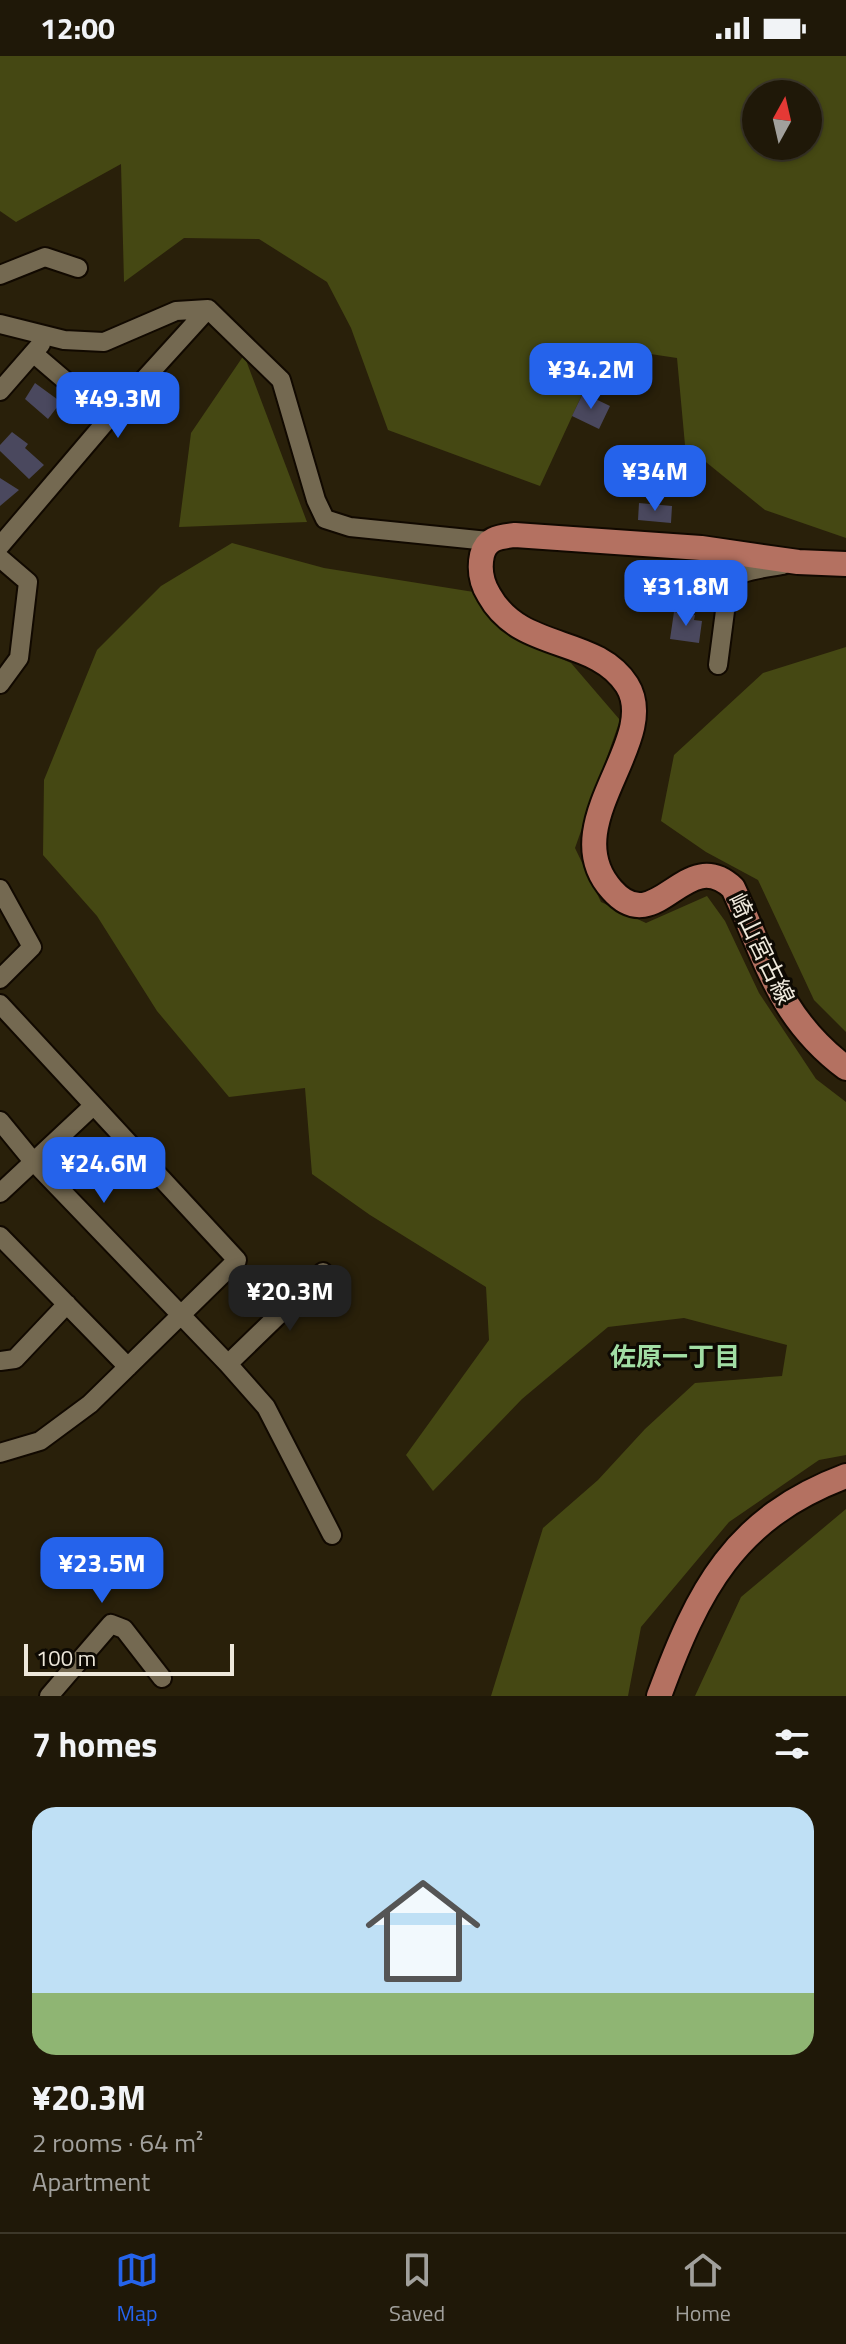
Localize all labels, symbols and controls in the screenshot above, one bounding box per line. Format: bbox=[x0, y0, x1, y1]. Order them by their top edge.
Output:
text: 12:00 bbox=[40, 5, 115, 51]
north arrow bbox=[742, 80, 822, 160]
map controls bbox=[742, 80, 822, 160]
pin: ¥34.2M bbox=[526, 343, 656, 411]
text: ¥34.2M bbox=[547, 349, 635, 388]
pin: ¥49.3M bbox=[53, 372, 183, 440]
text: ¥49.3M bbox=[74, 378, 162, 417]
pin: ¥34M bbox=[608, 445, 702, 513]
text: ¥34M bbox=[622, 451, 688, 490]
pin: ¥31.8M bbox=[621, 560, 751, 628]
text: ¥31.8M bbox=[642, 566, 730, 605]
street label: 崎山宮古線 bbox=[719, 887, 804, 1010]
pin: ¥24.6M bbox=[39, 1137, 169, 1205]
text: ¥24.6M bbox=[60, 1143, 148, 1182]
pin: ¥20.3M bbox=[225, 1265, 355, 1333]
text: ¥20.3M bbox=[246, 1271, 334, 1310]
district label: 佐原一丁目 bbox=[610, 1337, 740, 1376]
pin: ¥23.5M bbox=[37, 1537, 167, 1605]
text: ¥23.5M bbox=[58, 1543, 146, 1582]
scale bar bbox=[24, 1640, 234, 1676]
text: 100 m bbox=[36, 1641, 96, 1675]
text: 7 homes bbox=[32, 1718, 157, 1770]
icon: filters bbox=[770, 1722, 814, 1766]
icon: home bbox=[351, 1859, 495, 2003]
text: ¥20.3M bbox=[32, 2071, 146, 2123]
text: 2 rooms · 64 m² bbox=[32, 2123, 203, 2162]
text: Apartment bbox=[32, 2162, 150, 2201]
tab: Map bbox=[115, 2248, 159, 2330]
tab: Saved bbox=[389, 2248, 445, 2330]
tab: Home bbox=[675, 2248, 731, 2330]

